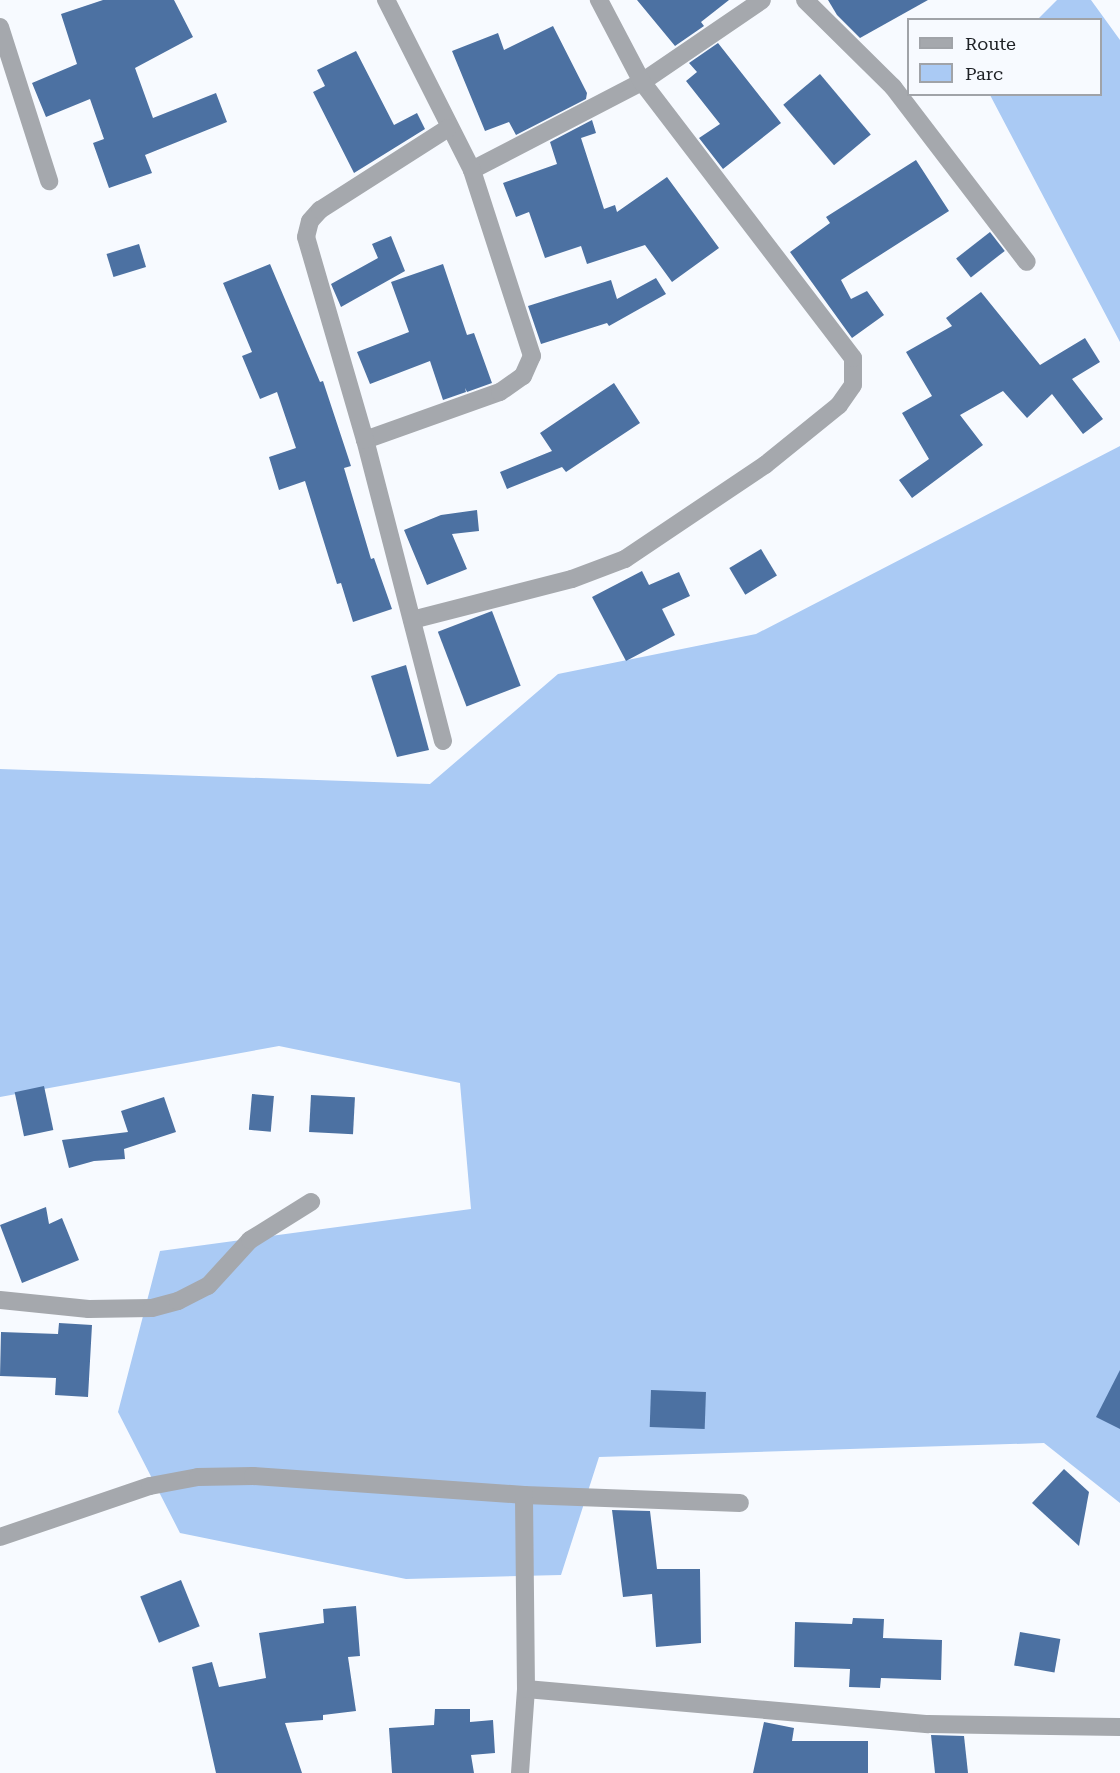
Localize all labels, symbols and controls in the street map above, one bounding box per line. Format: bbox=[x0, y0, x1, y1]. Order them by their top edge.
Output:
legend bbox=[907, 18, 1102, 96]
text: Route bbox=[965, 33, 1016, 54]
text: Parc bbox=[965, 63, 1003, 84]

